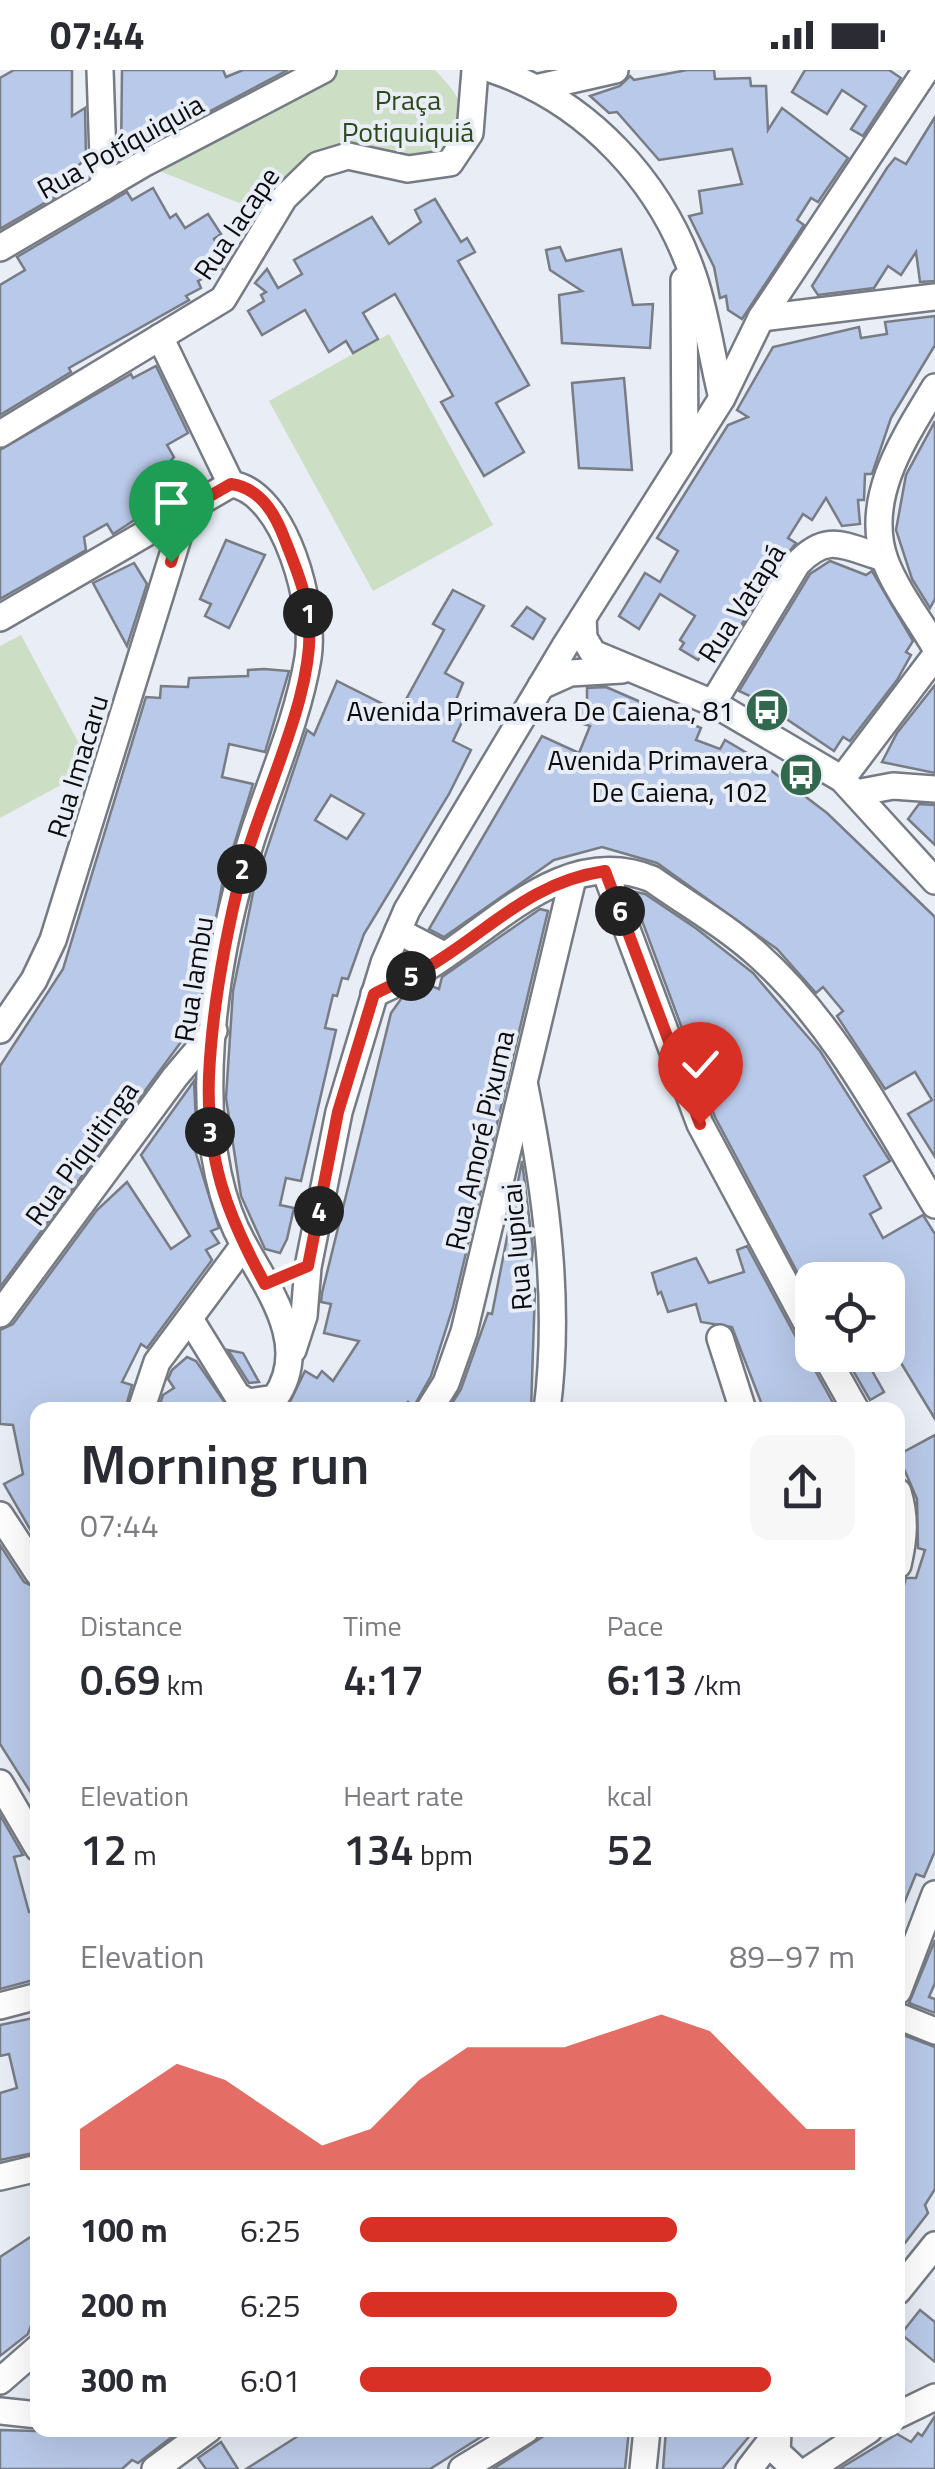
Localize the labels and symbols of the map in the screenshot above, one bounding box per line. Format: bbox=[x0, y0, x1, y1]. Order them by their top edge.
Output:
park label: Praça Potiquiquiá bbox=[342, 78, 474, 153]
street label: Rua Potíquiquia bbox=[29, 82, 211, 210]
street label: Rua Iacape bbox=[182, 158, 290, 288]
pin bbox=[129, 460, 214, 563]
street label: Rua Vatapá bbox=[686, 535, 796, 671]
pin: 1 bbox=[283, 588, 333, 638]
bus stop icon: Avenida Primavera De Caiena, 81 bbox=[744, 687, 790, 733]
street label: Rua Imacaru bbox=[35, 689, 119, 843]
place label: Avenida Primavera De Caiena, 81 bbox=[347, 689, 734, 732]
place label: Avenida Primavera De Caiena, 102 bbox=[547, 738, 768, 813]
bus stop icon: Avenida Primavera De Caiena, 102 bbox=[778, 752, 824, 798]
pin: 2 bbox=[217, 844, 267, 894]
pin: 6 bbox=[595, 886, 645, 936]
street label: Rua Iambu bbox=[162, 913, 224, 1045]
pin: 5 bbox=[386, 951, 436, 1001]
pin bbox=[658, 1022, 743, 1125]
street label: Rua Amoré Pixuma bbox=[433, 1026, 525, 1254]
street label: Rua Piquitinga bbox=[14, 1072, 148, 1234]
pin: 3 bbox=[185, 1107, 235, 1157]
street label: Rua Iupicai bbox=[489, 1182, 543, 1312]
pin: 4 bbox=[294, 1186, 344, 1236]

